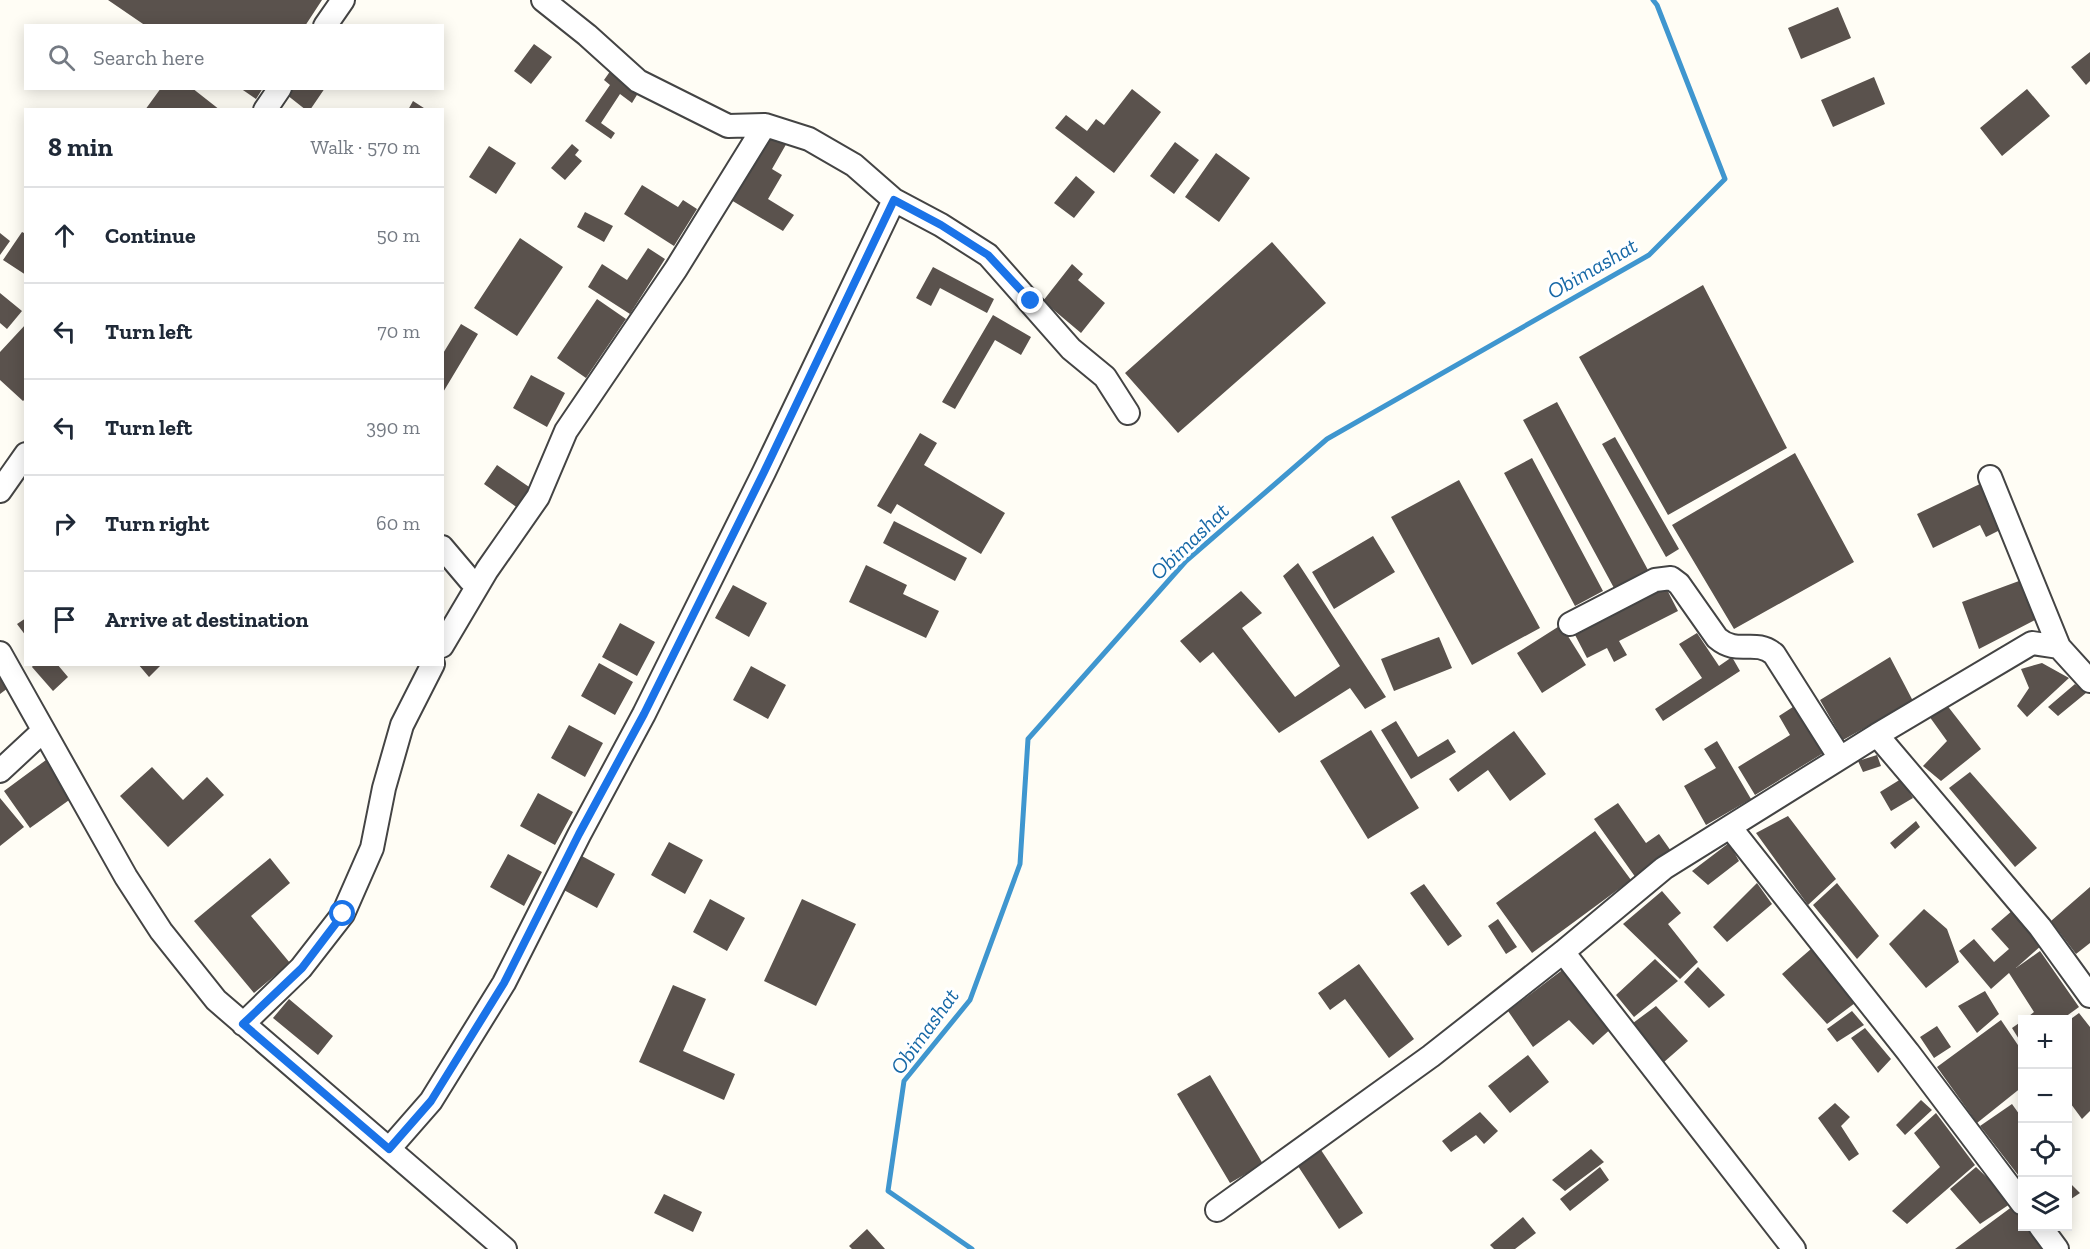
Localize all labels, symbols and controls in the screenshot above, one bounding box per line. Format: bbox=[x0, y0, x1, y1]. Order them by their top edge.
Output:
search box bbox=[24, 24, 444, 90]
icon: search bbox=[45, 41, 78, 74]
text: Search here bbox=[93, 44, 204, 71]
text: 8 min bbox=[48, 131, 113, 163]
text: Walk · 570 m bbox=[310, 135, 420, 159]
icon: ahead bbox=[48, 219, 81, 252]
text: Continue bbox=[105, 222, 196, 249]
text: 50 m bbox=[376, 223, 420, 247]
water label: Obimashat bbox=[1542, 232, 1643, 305]
route end bbox=[1017, 287, 1043, 313]
icon: left bbox=[48, 315, 81, 348]
text: Turn left bbox=[105, 318, 192, 345]
text: 70 m bbox=[377, 319, 420, 343]
icon: left bbox=[48, 411, 81, 444]
text: Turn left bbox=[105, 414, 192, 441]
text: 390 m bbox=[366, 415, 420, 439]
water label: Obimashat bbox=[1144, 497, 1235, 586]
icon: right bbox=[48, 507, 81, 540]
text: Turn right bbox=[105, 510, 209, 537]
text: 60 m bbox=[376, 511, 420, 535]
icon: arrive bbox=[48, 603, 81, 636]
text: Arrive at destination bbox=[105, 606, 308, 633]
route start bbox=[329, 900, 355, 926]
water label: Obimashat bbox=[884, 983, 965, 1080]
map controls bbox=[2018, 1015, 2072, 1231]
button: + bbox=[2018, 1015, 2072, 1069]
button: − bbox=[2018, 1069, 2072, 1123]
button: locate bbox=[2018, 1123, 2072, 1177]
button: layers bbox=[2018, 1177, 2072, 1231]

